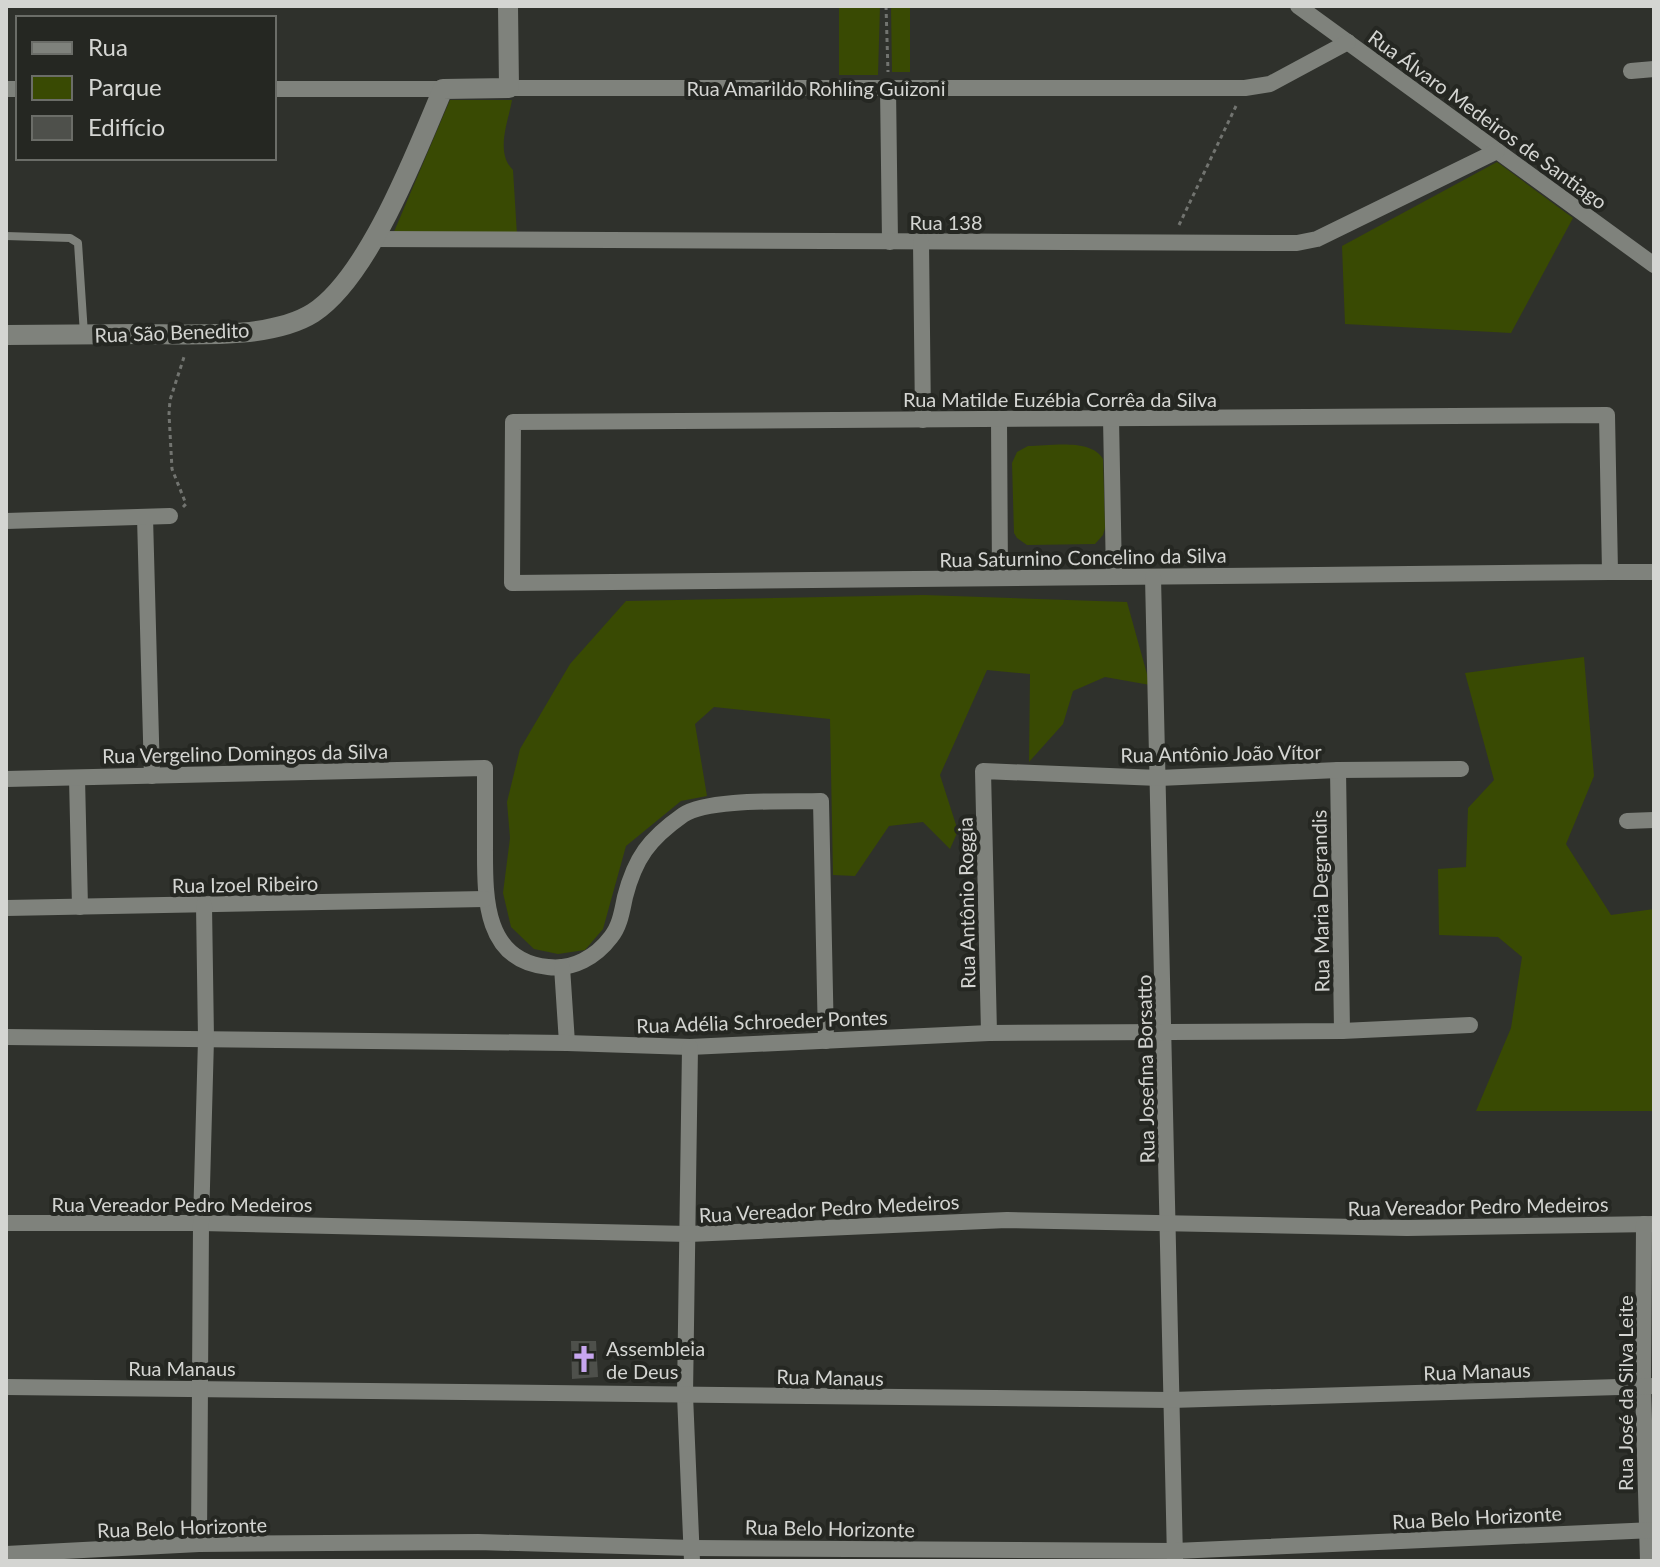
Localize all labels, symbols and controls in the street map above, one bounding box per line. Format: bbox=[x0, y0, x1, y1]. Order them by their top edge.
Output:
legend bbox=[16, 16, 276, 160]
street label: Rua Álvaro Medeiros de Santiago bbox=[1364, 24, 1612, 214]
text: Rua bbox=[88, 32, 128, 61]
text: Parque bbox=[88, 72, 162, 101]
street label: Rua Amarildo Rohling Guizoni bbox=[686, 76, 946, 100]
text: Edifício bbox=[88, 112, 165, 141]
street label: Rua 138 bbox=[909, 210, 983, 234]
street label: Rua São Benedito bbox=[94, 317, 250, 347]
street label: Rua Matilde Euzébia Corrêa da Silva bbox=[903, 387, 1217, 411]
street label: Rua Saturnino Concelino da Silva bbox=[939, 542, 1227, 572]
street label: Rua Vergelino Domingos da Silva bbox=[102, 739, 388, 767]
street label: Rua Antônio João Vítor bbox=[1120, 739, 1323, 767]
street label: Rua Maria Degrandis bbox=[1306, 810, 1334, 992]
street label: Rua Antônio Roggia bbox=[953, 817, 979, 989]
street label: Rua Izoel Ribeiro bbox=[172, 871, 318, 897]
street label: Rua Josefina Borsatto bbox=[1131, 974, 1159, 1164]
street label: Rua Adélia Schroeder Pontes bbox=[636, 1005, 888, 1037]
street label: Rua Vereador Pedro Medeiros bbox=[698, 1189, 960, 1227]
street label: Rua Vereador Pedro Medeiros bbox=[52, 1192, 312, 1216]
street label: Rua Vereador Pedro Medeiros bbox=[1347, 1192, 1609, 1220]
street label: Rua José da Silva Leite bbox=[1613, 1295, 1637, 1491]
place label: Assembleia de Deus bbox=[606, 1336, 705, 1383]
church icon: Assembleia de Deus bbox=[569, 1344, 599, 1374]
street label: Rua Manaus bbox=[128, 1356, 236, 1380]
street label: Rua Manaus bbox=[1423, 1357, 1531, 1385]
street label: Rua Manaus bbox=[776, 1364, 884, 1390]
street label: Rua Belo Horizonte bbox=[1391, 1501, 1563, 1533]
street label: Rua Belo Horizonte bbox=[97, 1512, 267, 1542]
street label: Rua Belo Horizonte bbox=[745, 1515, 915, 1541]

